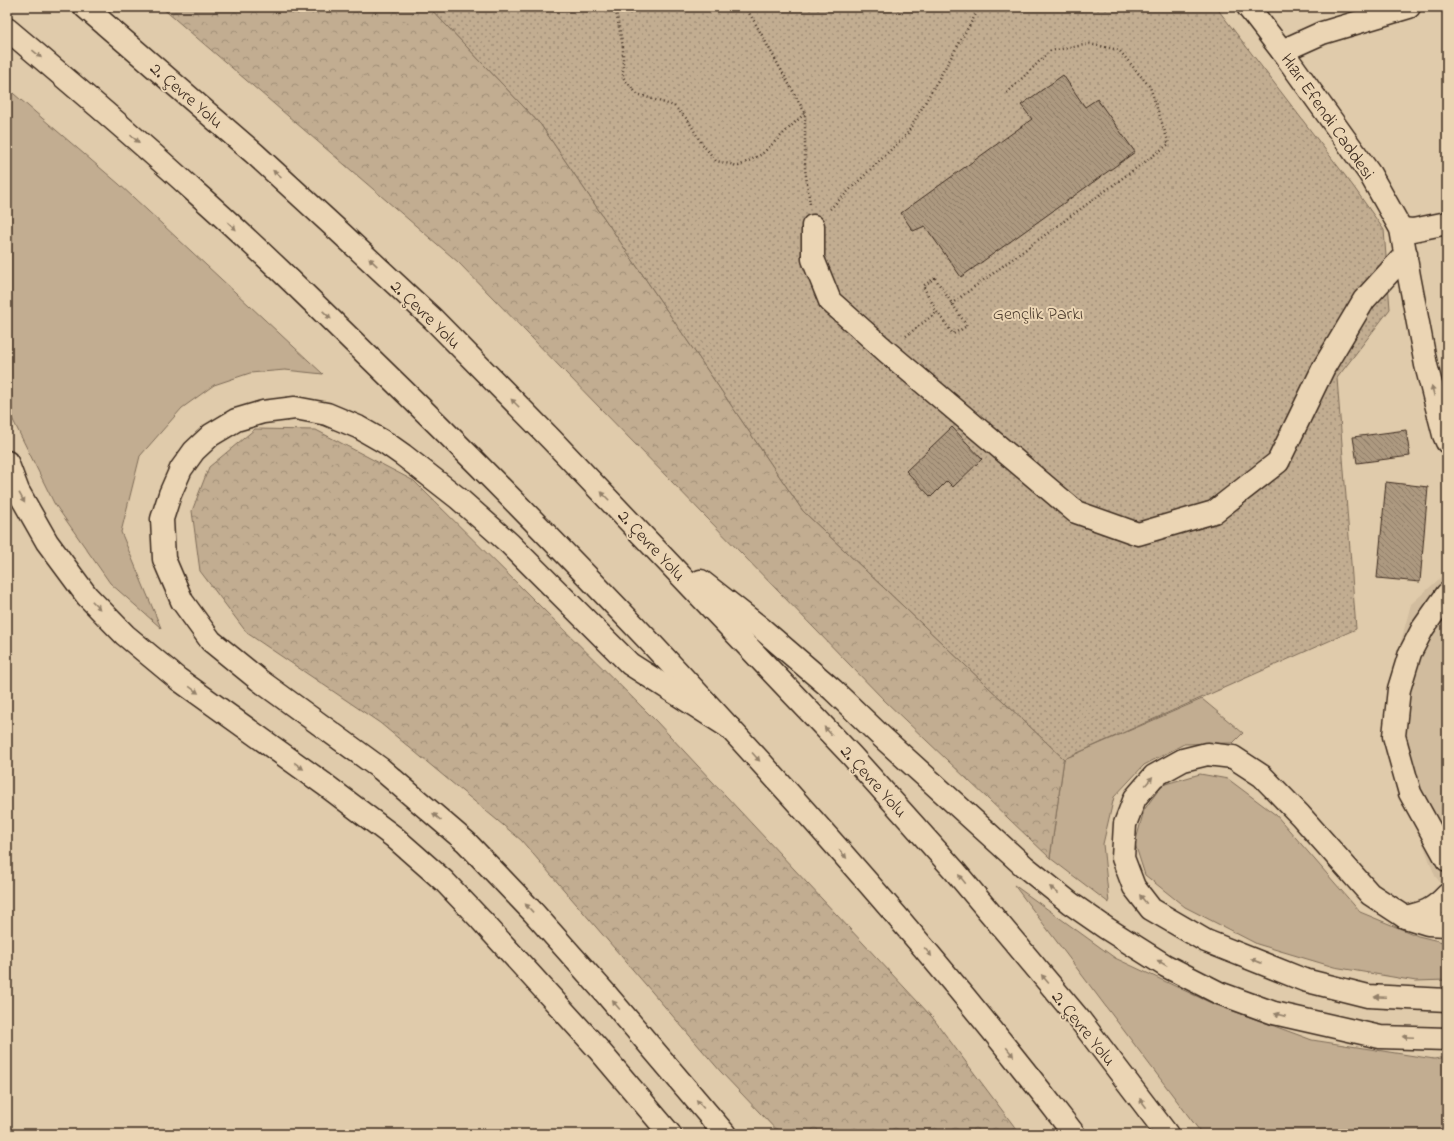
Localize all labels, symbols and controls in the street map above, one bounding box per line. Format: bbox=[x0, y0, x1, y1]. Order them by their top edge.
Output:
one-way arrow bbox=[31, 49, 42, 58]
street label: Hızır Efendi Caddesi bbox=[1273, 49, 1380, 186]
street label: 2. Çevre Yolu bbox=[143, 57, 228, 136]
one-way arrow bbox=[130, 134, 140, 144]
one-way arrow bbox=[272, 170, 282, 179]
one-way arrow bbox=[227, 221, 237, 230]
one-way arrow bbox=[368, 258, 378, 267]
street label: 2. Çevre Yolu bbox=[383, 275, 466, 356]
park label: Gençlik Parkı bbox=[993, 302, 1083, 328]
one-way arrow bbox=[322, 310, 332, 320]
one-way arrow bbox=[1429, 385, 1435, 397]
one-way arrow bbox=[510, 398, 520, 408]
one-way arrow bbox=[601, 491, 610, 501]
one-way arrow bbox=[19, 492, 26, 504]
street label: 2. Çevre Yolu bbox=[610, 505, 691, 588]
one-way arrow bbox=[91, 600, 101, 610]
one-way arrow bbox=[188, 686, 199, 694]
one-way arrow bbox=[823, 726, 832, 736]
street label: 2. Çevre Yolu bbox=[833, 740, 912, 824]
one-way arrow bbox=[752, 751, 761, 762]
one-way arrow bbox=[294, 762, 304, 770]
one-way arrow bbox=[1145, 776, 1154, 787]
one-way arrow bbox=[432, 813, 441, 822]
one-way arrow bbox=[838, 848, 847, 859]
one-way arrow bbox=[958, 874, 967, 885]
one-way arrow bbox=[1048, 886, 1059, 895]
one-way arrow bbox=[1139, 894, 1147, 905]
one-way arrow bbox=[525, 903, 534, 913]
one-way arrow bbox=[923, 946, 932, 957]
one-way arrow bbox=[1249, 958, 1261, 964]
one-way arrow bbox=[1157, 959, 1167, 967]
one-way arrow bbox=[1041, 974, 1050, 984]
street label: 2. Çevre Yolu bbox=[1044, 986, 1121, 1072]
one-way arrow bbox=[1374, 993, 1386, 1000]
one-way arrow bbox=[611, 1000, 620, 1010]
one-way arrow bbox=[1274, 1011, 1287, 1017]
one-way arrow bbox=[1402, 1034, 1414, 1041]
one-way arrow bbox=[1006, 1047, 1015, 1058]
one-way arrow bbox=[1139, 1097, 1148, 1108]
one-way arrow bbox=[695, 1099, 704, 1110]

